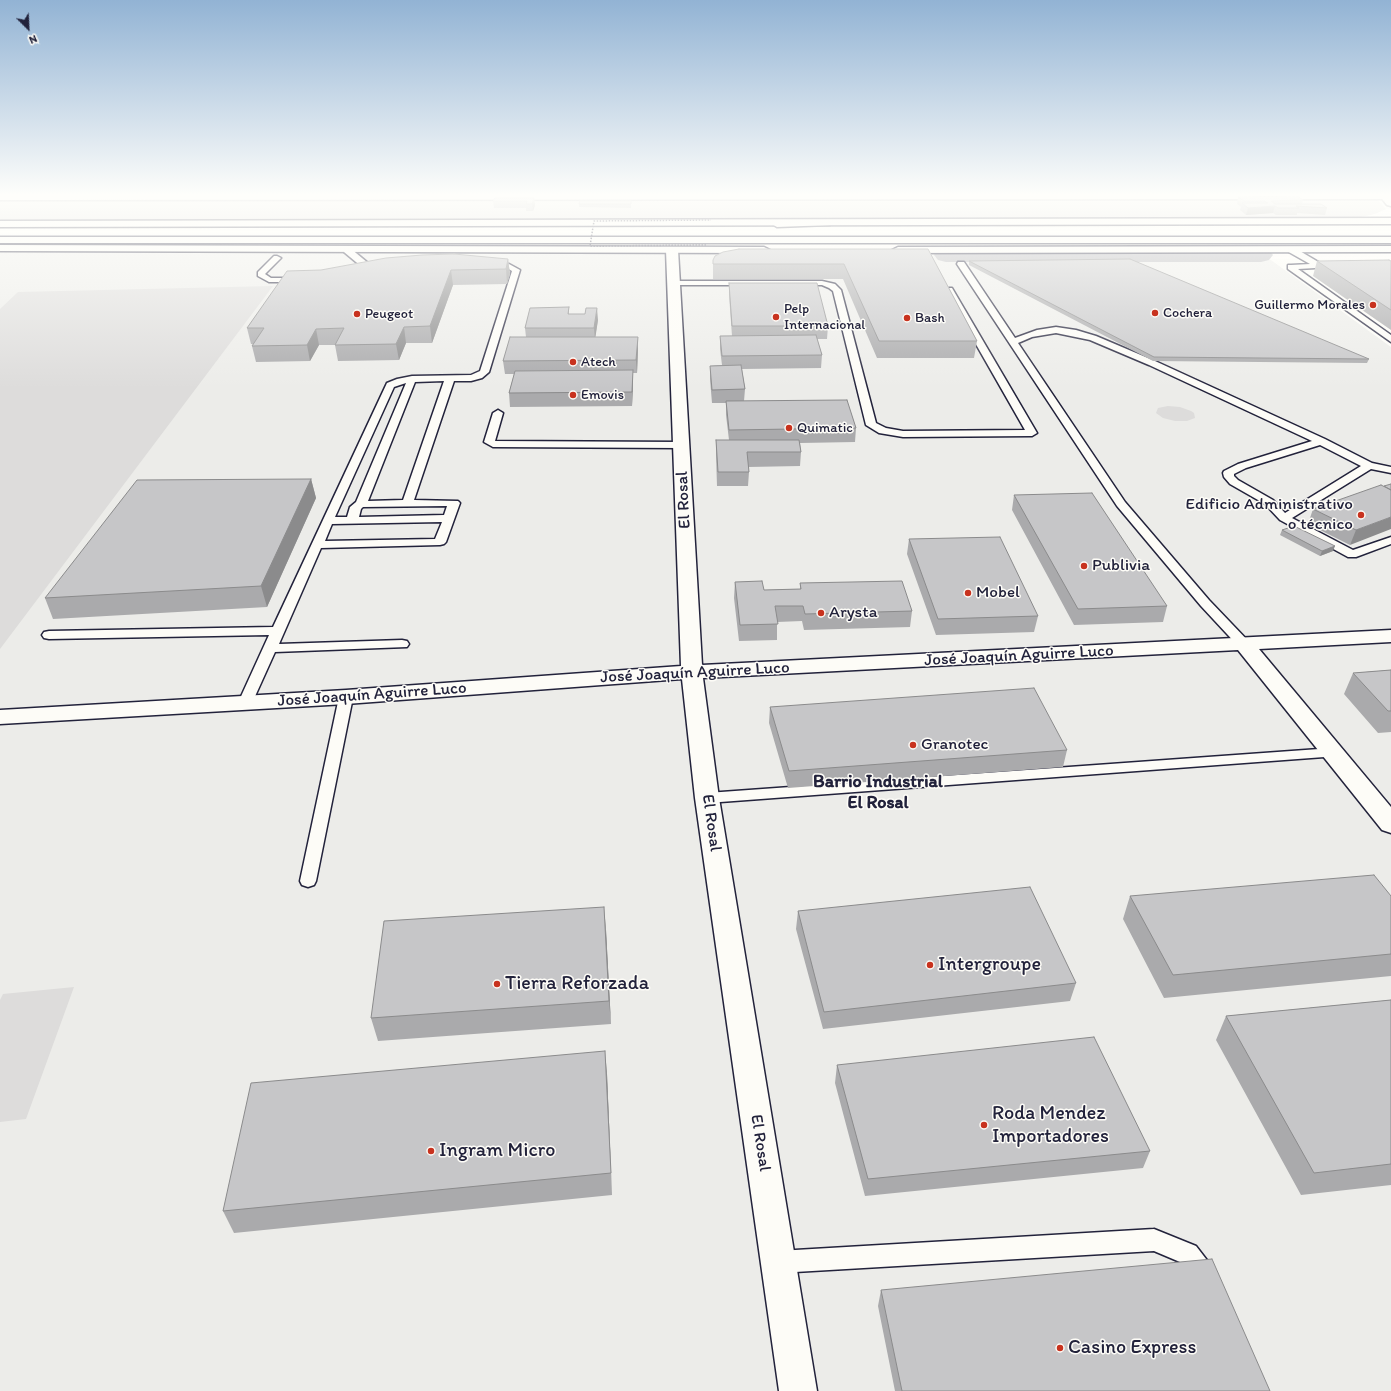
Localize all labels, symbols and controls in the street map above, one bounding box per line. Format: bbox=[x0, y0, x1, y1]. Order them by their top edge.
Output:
north arrow bbox=[8, 8, 48, 48]
text: N bbox=[27, 32, 39, 47]
place label: Guillermo Morales bbox=[1254, 297, 1365, 313]
marker: Guillermo Morales bbox=[1368, 300, 1378, 310]
place label: Pelp Internacional bbox=[784, 301, 865, 334]
place label: Cochera bbox=[1163, 305, 1212, 321]
place label: Peugeot bbox=[365, 306, 413, 322]
marker: Cochera bbox=[1150, 308, 1160, 318]
marker: Peugeot bbox=[352, 309, 362, 319]
place label: Bash bbox=[915, 310, 945, 326]
marker: Pelp Internacional bbox=[771, 312, 781, 322]
marker: Bash bbox=[902, 313, 912, 323]
place label: Atech bbox=[581, 354, 616, 370]
marker: Atech bbox=[568, 357, 578, 367]
place label: Emovis bbox=[581, 387, 624, 403]
marker: Emovis bbox=[568, 390, 578, 400]
place label: Quimatic bbox=[797, 420, 853, 436]
marker: Quimatic bbox=[784, 423, 794, 433]
street label: El Rosal bbox=[672, 471, 696, 529]
place label: Edificio Administrativo o técnico bbox=[1185, 495, 1353, 535]
marker: Edificio Administrativo o técnico bbox=[1356, 510, 1366, 520]
place label: Publivia bbox=[1092, 556, 1150, 576]
marker: Publivia bbox=[1079, 561, 1089, 571]
place label: Mobel bbox=[976, 583, 1020, 603]
marker: Mobel bbox=[963, 588, 973, 598]
place label: Arysta bbox=[829, 603, 878, 623]
marker: Arysta bbox=[816, 608, 826, 618]
street label: José Joaquín Aguirre Luco bbox=[924, 641, 1114, 671]
street label: José Joaquín Aguirre Luco bbox=[600, 658, 790, 688]
street label: José Joaquín Aguirre Luco bbox=[277, 678, 467, 712]
place label: Granotec bbox=[921, 735, 989, 755]
marker: Granotec bbox=[908, 740, 918, 750]
district label: Barrio Industrial El Rosal bbox=[813, 771, 943, 814]
street label: El Rosal bbox=[697, 793, 725, 853]
place label: Intergroupe bbox=[938, 953, 1041, 977]
marker: Intergroupe bbox=[925, 960, 935, 970]
place label: Tierra Reforzada bbox=[505, 972, 649, 996]
marker: Tierra Reforzada bbox=[492, 979, 502, 989]
place label: Roda Mendez Importadores bbox=[992, 1102, 1109, 1149]
street label: El Rosal bbox=[745, 1113, 775, 1173]
marker: Roda Mendez Importadores bbox=[979, 1120, 989, 1130]
place label: Ingram Micro bbox=[439, 1139, 556, 1163]
marker: Ingram Micro bbox=[426, 1146, 436, 1156]
place label: Casino Express bbox=[1068, 1336, 1196, 1360]
marker: Casino Express bbox=[1055, 1343, 1065, 1353]

